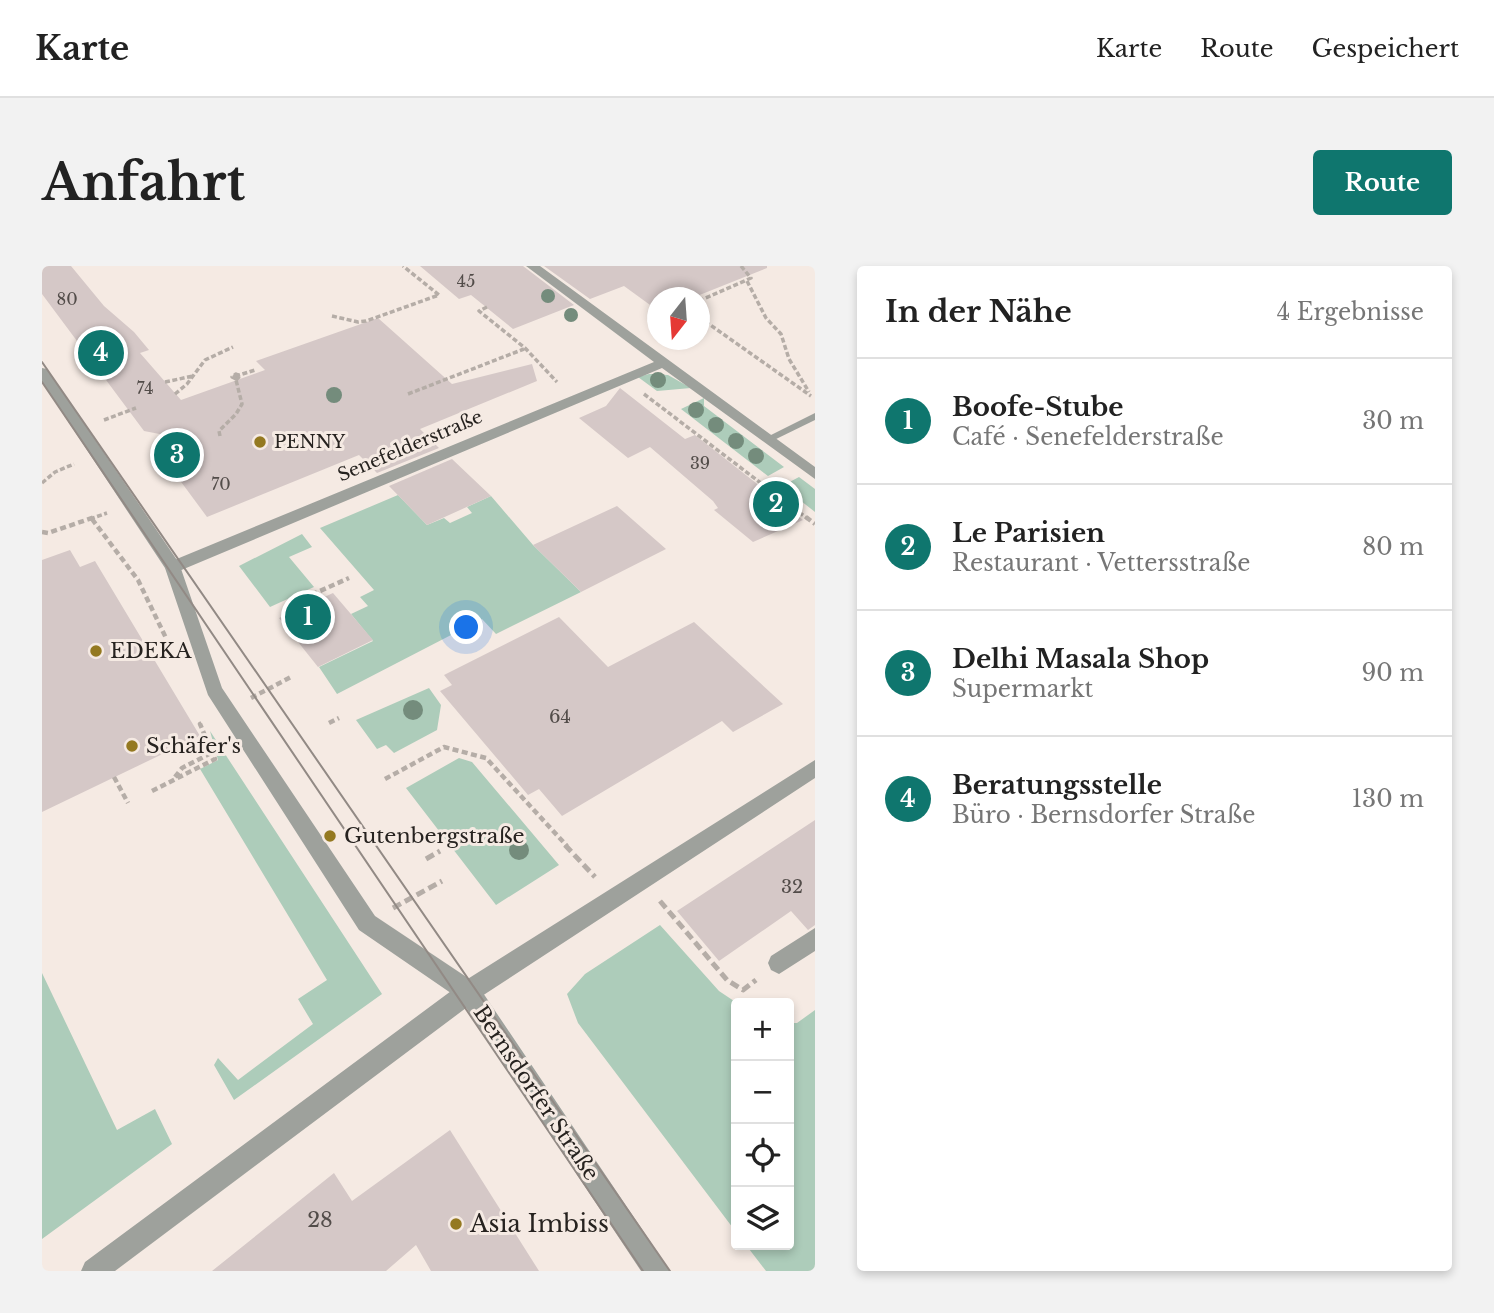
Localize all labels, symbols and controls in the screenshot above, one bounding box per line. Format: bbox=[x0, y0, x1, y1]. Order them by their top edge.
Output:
text: Karte bbox=[35, 28, 129, 69]
text: Karte bbox=[1096, 34, 1162, 63]
text: Route bbox=[1200, 34, 1274, 63]
text: Gespeichert bbox=[1312, 34, 1459, 63]
button: Route bbox=[1313, 150, 1452, 215]
text: Anfahrt bbox=[42, 152, 245, 213]
house number: 45 bbox=[457, 271, 475, 291]
north arrow bbox=[647, 287, 710, 350]
house number: 80 bbox=[56, 289, 78, 309]
text: In der Nähe bbox=[885, 293, 1072, 330]
text: 4 Ergebnisse bbox=[1277, 298, 1424, 326]
pin: 4 bbox=[78, 327, 124, 379]
house number: 74 bbox=[136, 378, 154, 398]
text: Boofe-Stube bbox=[952, 391, 1123, 423]
street label: Senefelderstraße bbox=[334, 406, 486, 486]
text: 1 bbox=[903, 407, 913, 435]
text: 30 m bbox=[1362, 407, 1424, 435]
text: Café · Senefelderstraße bbox=[952, 423, 1224, 451]
pin: 3 bbox=[154, 429, 200, 481]
place label: PENNY bbox=[274, 431, 346, 453]
marker: PENNY bbox=[252, 434, 268, 450]
house number: 39 bbox=[690, 453, 710, 473]
house number: 70 bbox=[211, 474, 231, 494]
pin: 2 bbox=[753, 478, 799, 530]
text: Le Parisien bbox=[952, 517, 1105, 549]
text: 2 bbox=[901, 533, 915, 561]
text: 80 m bbox=[1362, 533, 1424, 561]
text: Restaurant · Vettersstraße bbox=[952, 549, 1251, 577]
pin: 1 bbox=[285, 591, 331, 643]
your location bbox=[449, 610, 483, 644]
place label: EDEKA bbox=[110, 638, 192, 664]
marker: EDEKA bbox=[88, 643, 104, 659]
text: Delhi Masala Shop bbox=[952, 643, 1209, 675]
text: 3 bbox=[901, 659, 915, 687]
text: 90 m bbox=[1362, 659, 1424, 687]
text: Supermarkt bbox=[952, 675, 1093, 703]
house number: 64 bbox=[549, 706, 571, 728]
place label: Schäfer's bbox=[146, 733, 241, 759]
marker: Schäfer's bbox=[124, 738, 140, 754]
text: Beratungsstelle bbox=[952, 769, 1162, 801]
text: 4 bbox=[900, 785, 916, 813]
text: 130 m bbox=[1352, 785, 1424, 813]
text: Büro · Bernsdorfer Straße bbox=[952, 801, 1255, 829]
place label: Gutenbergstraße bbox=[344, 823, 525, 849]
marker: Gutenbergstraße bbox=[322, 828, 338, 844]
house number: 32 bbox=[781, 876, 803, 898]
map controls bbox=[731, 998, 794, 1250]
button: + bbox=[731, 998, 794, 1061]
street label: Bernsdorfer Straße bbox=[468, 1001, 604, 1185]
button: − bbox=[731, 1061, 794, 1124]
button: locate bbox=[731, 1124, 794, 1187]
button: layers bbox=[731, 1187, 794, 1250]
house number: 28 bbox=[307, 1207, 333, 1233]
place label: Asia Imbiss bbox=[469, 1209, 609, 1238]
marker: Asia Imbiss bbox=[448, 1216, 464, 1232]

